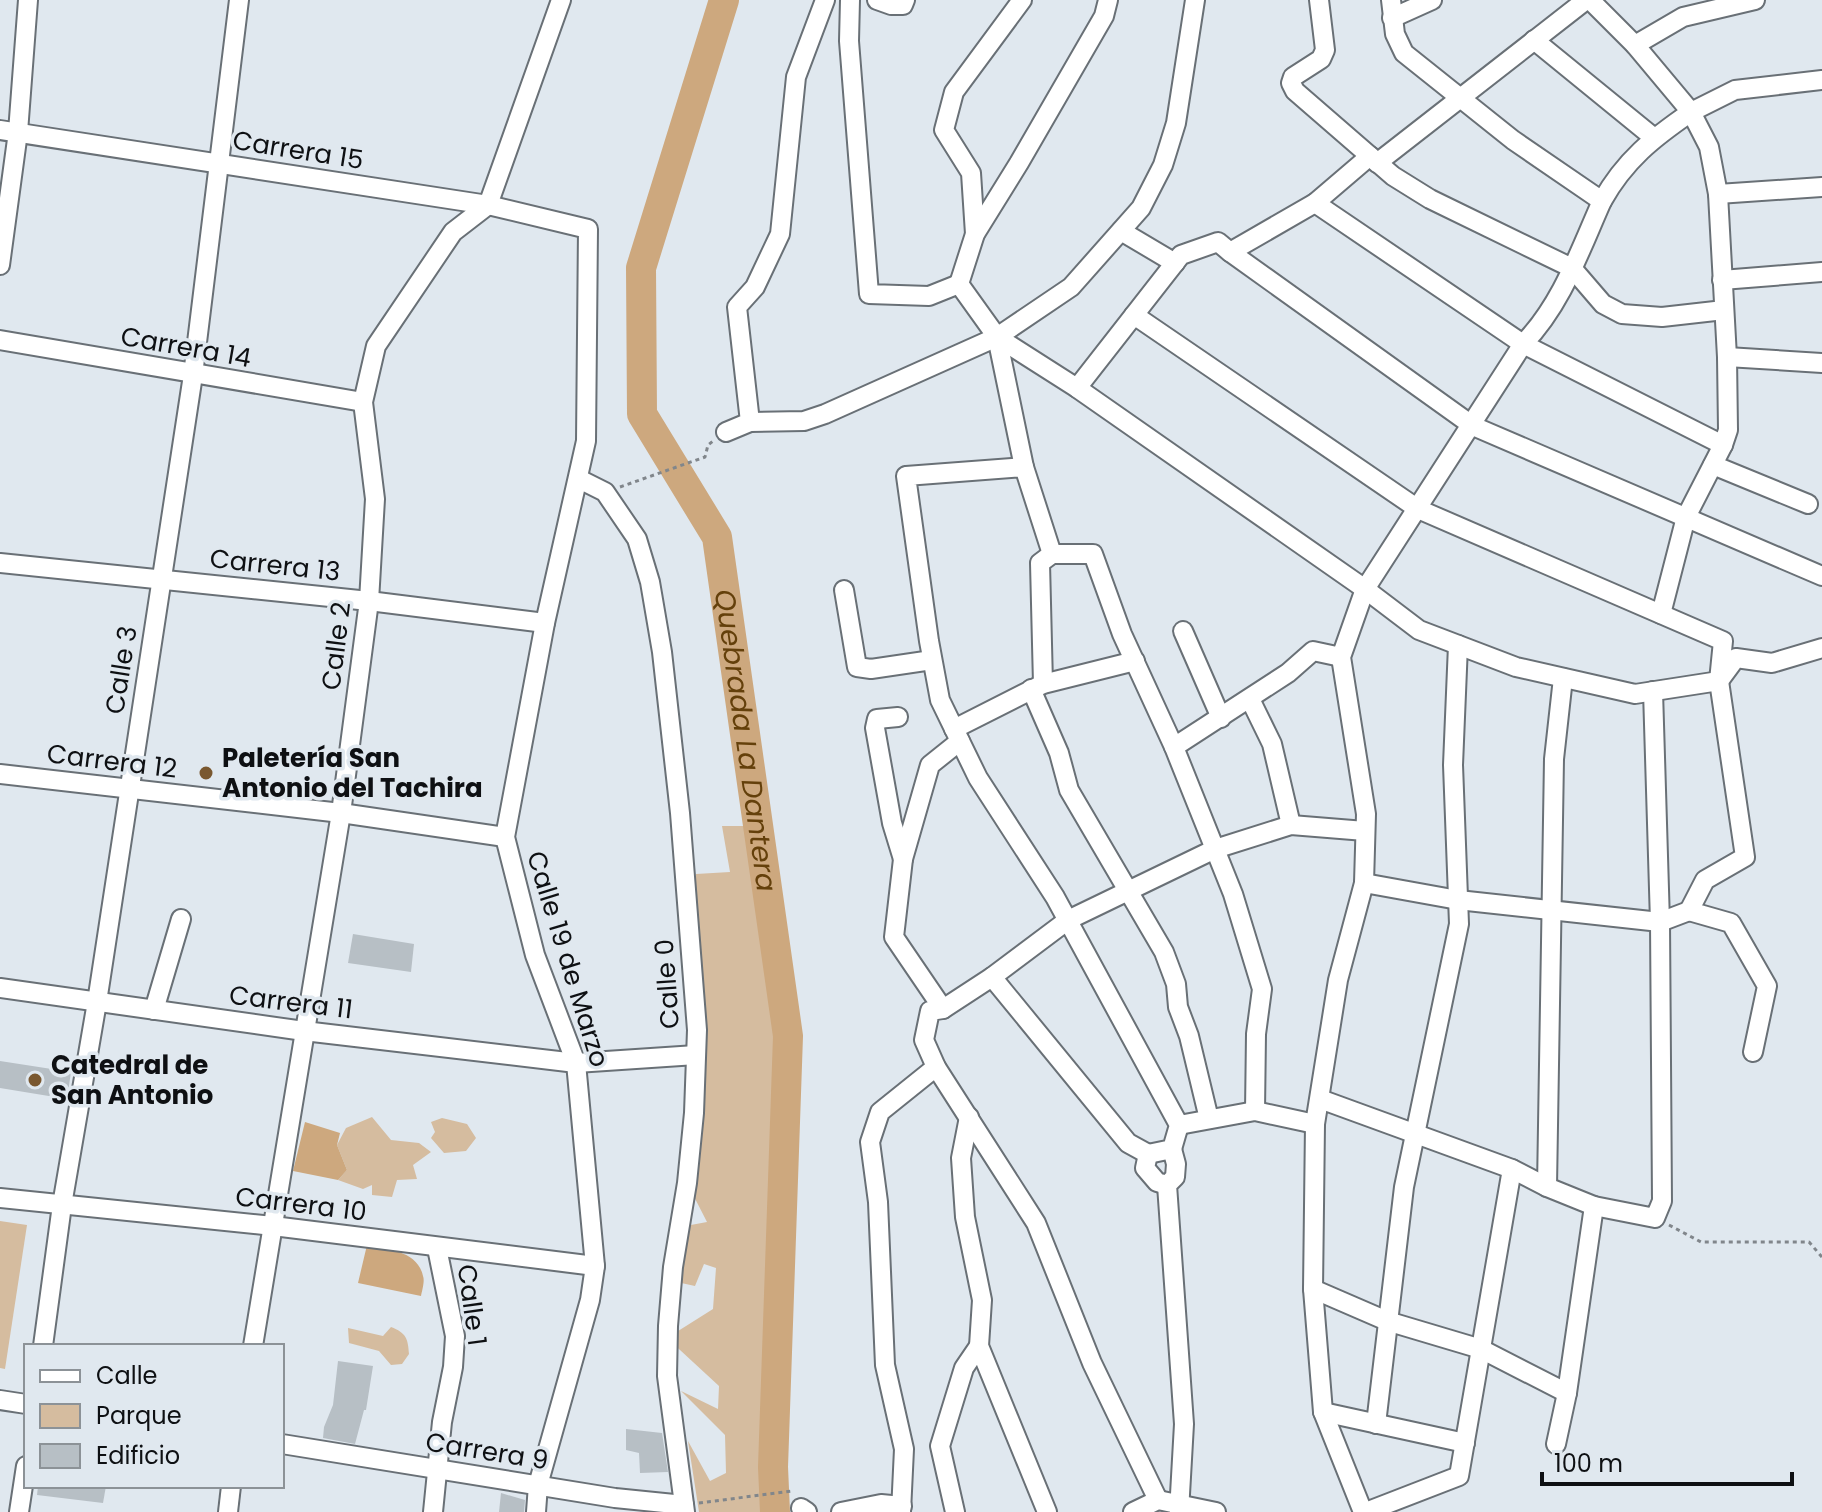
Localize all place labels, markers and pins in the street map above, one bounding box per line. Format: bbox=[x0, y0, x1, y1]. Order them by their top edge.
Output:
place label: Paletería San Antonio del Tachira bbox=[222, 740, 483, 806]
marker: Paletería San Antonio del Tachira bbox=[197, 764, 215, 782]
place label: Catedral de San Antonio bbox=[51, 1047, 213, 1113]
marker: Catedral de San Antonio bbox=[26, 1071, 44, 1089]

